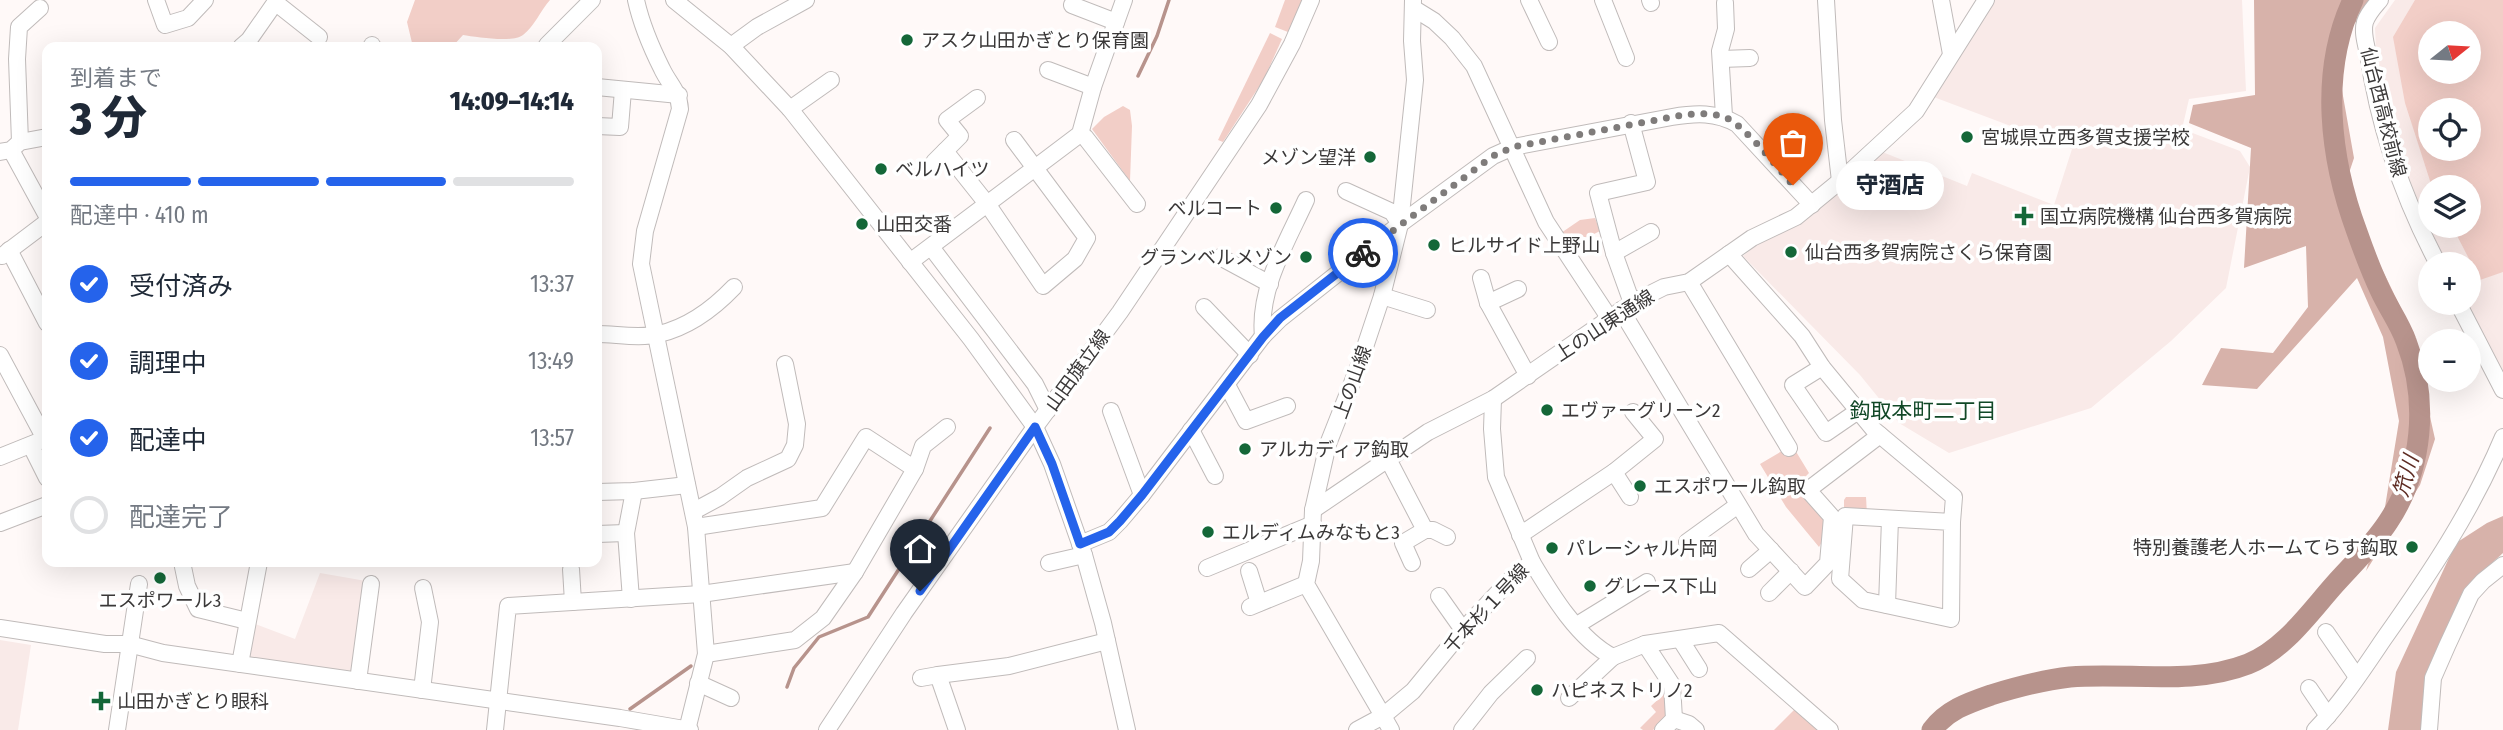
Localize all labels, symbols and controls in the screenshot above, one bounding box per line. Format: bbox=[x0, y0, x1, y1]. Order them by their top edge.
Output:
north arrow bbox=[2418, 21, 2482, 84]
map controls bbox=[2418, 21, 2481, 392]
place label: アスク山田かぎとり保育園 bbox=[921, 29, 1149, 52]
marker: アスク山田かぎとり保育園 bbox=[899, 32, 915, 48]
street label: 仙台西高校前線 bbox=[2356, 45, 2411, 179]
text: 到着まで bbox=[70, 64, 162, 92]
text: 14:09–14:14 bbox=[450, 86, 574, 117]
text: 3 分 bbox=[70, 91, 147, 146]
button: locate bbox=[2418, 98, 2481, 161]
pin bbox=[1763, 113, 1823, 185]
icon: bag bbox=[1774, 124, 1812, 162]
place label: 宮城県立西多賀支援学校 bbox=[1981, 126, 2190, 149]
marker: 宮城県立西多賀支援学校 bbox=[1959, 129, 1975, 145]
place label: メゾン望洋 bbox=[1261, 146, 1356, 169]
marker: メゾン望洋 bbox=[1362, 149, 1378, 165]
place label: ベルハイツ bbox=[895, 158, 990, 181]
callout: 守酒店 bbox=[1835, 160, 1944, 210]
marker: ベルハイツ bbox=[873, 161, 889, 177]
text: 守酒店 bbox=[1856, 171, 1925, 199]
button: layers bbox=[2418, 175, 2481, 238]
place label: ベルコート bbox=[1167, 197, 1262, 220]
marker: ベルコート bbox=[1268, 200, 1284, 216]
text: 配達中 · 410 m bbox=[70, 201, 209, 229]
place label: 国立病院機構 仙台西多賀病院 bbox=[2040, 205, 2291, 228]
marker: 国立病院機構 仙台西多賀病院 bbox=[2014, 206, 2034, 226]
place label: 山田交番 bbox=[876, 213, 952, 236]
marker: 山田交番 bbox=[854, 216, 870, 232]
courier bbox=[1328, 218, 1398, 288]
icon: bike bbox=[1344, 234, 1382, 272]
place label: ヒルサイド上野山 bbox=[1448, 234, 1600, 257]
marker: ヒルサイド上野山 bbox=[1426, 237, 1442, 253]
place label: 仙台西多賀病院さくら保育園 bbox=[1805, 241, 2052, 264]
marker: 仙台西多賀病院さくら保育園 bbox=[1783, 244, 1799, 260]
place label: グランベルメゾン bbox=[1140, 246, 1292, 269]
marker: グランベルメゾン bbox=[1298, 249, 1314, 265]
button: + bbox=[2418, 252, 2481, 315]
icon: check bbox=[70, 265, 108, 303]
text: 13:37 bbox=[530, 270, 574, 298]
text: 受付済み bbox=[129, 271, 233, 302]
street label: 上の山東通線 bbox=[1550, 285, 1658, 366]
street label: 山田旗立線 bbox=[1040, 325, 1115, 415]
button: − bbox=[2418, 329, 2481, 392]
icon: check bbox=[70, 342, 108, 380]
street label: 上の山線 bbox=[1329, 343, 1376, 422]
text: 13:49 bbox=[528, 347, 574, 375]
text: 調理中 bbox=[129, 348, 207, 379]
district label: 鈎取本町二丁目 bbox=[1850, 398, 1997, 424]
place label: エヴァーグリーン2 bbox=[1561, 399, 1720, 422]
marker: エヴァーグリーン2 bbox=[1539, 402, 1555, 418]
icon: check bbox=[70, 419, 108, 457]
text: 13:57 bbox=[530, 424, 574, 452]
text: 配達中 bbox=[129, 425, 207, 456]
place label: アルカディア鈎取 bbox=[1259, 438, 1409, 461]
marker: アルカディア鈎取 bbox=[1237, 441, 1253, 457]
water label: 笊川 bbox=[2388, 450, 2425, 500]
place label: エスポワール鈎取 bbox=[1654, 475, 1806, 498]
marker: エスポワール鈎取 bbox=[1632, 478, 1648, 494]
text: 配達完了 bbox=[129, 502, 233, 533]
pin bbox=[890, 519, 950, 591]
place label: エルディムみなもと3 bbox=[1222, 521, 1400, 544]
marker: エルディムみなもと3 bbox=[1200, 524, 1216, 540]
icon: home bbox=[901, 530, 939, 568]
place label: 特別養護老人ホームてらす鈎取 bbox=[2133, 536, 2398, 559]
place label: パレーシャル片岡 bbox=[1566, 537, 1718, 560]
marker: 特別養護老人ホームてらす鈎取 bbox=[2404, 539, 2420, 555]
marker: パレーシャル片岡 bbox=[1544, 540, 1560, 556]
street label: 千本杉１号線 bbox=[1439, 559, 1534, 658]
marker: エスポワール3 bbox=[152, 570, 168, 586]
place label: グレース下山 bbox=[1604, 575, 1717, 598]
marker: グレース下山 bbox=[1582, 578, 1598, 594]
place label: エスポワール3 bbox=[99, 589, 221, 612]
place label: ハピネストリノ2 bbox=[1551, 679, 1692, 702]
marker: ハピネストリノ2 bbox=[1529, 682, 1545, 698]
place label: 山田かぎとり眼科 bbox=[117, 690, 269, 713]
marker: 山田かぎとり眼科 bbox=[91, 691, 111, 711]

